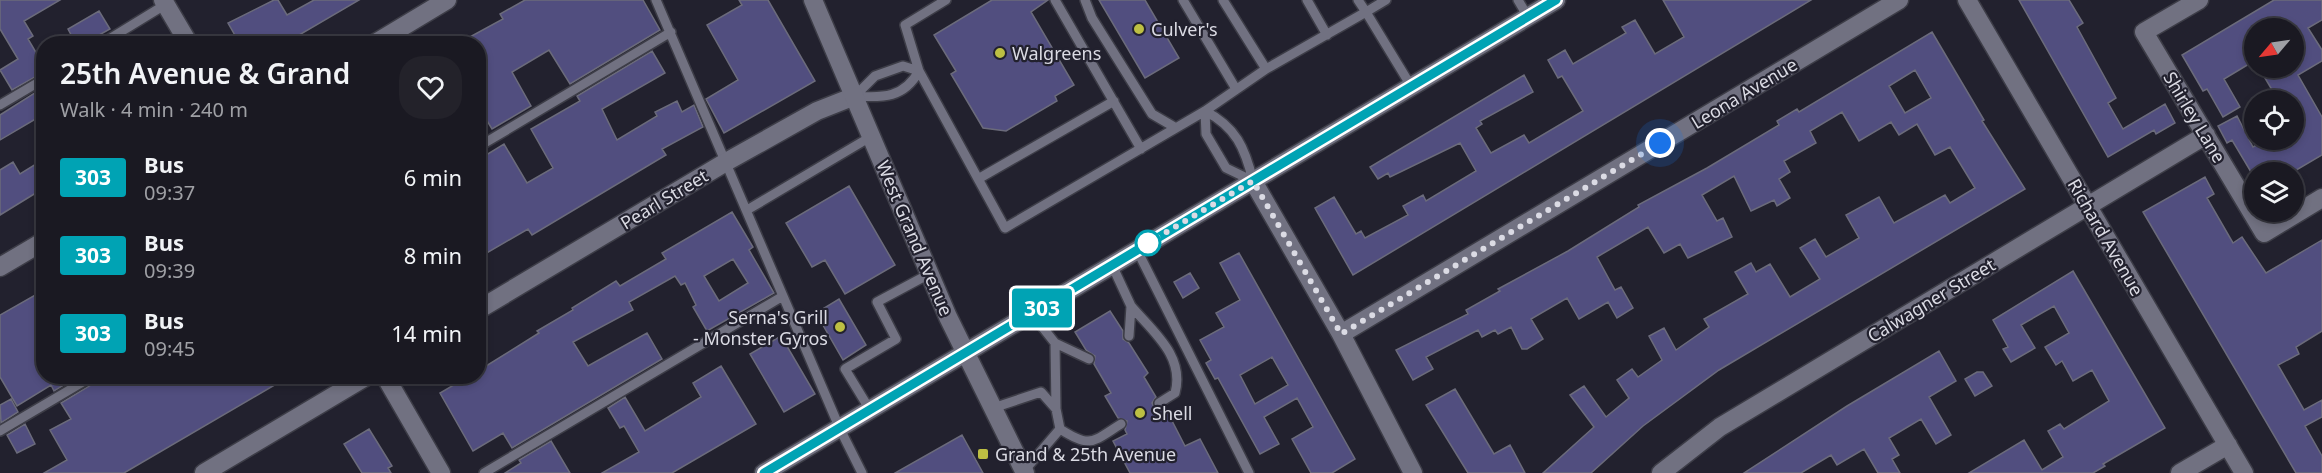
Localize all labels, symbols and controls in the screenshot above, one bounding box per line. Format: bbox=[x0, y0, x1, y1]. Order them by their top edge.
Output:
place label: Culver's bbox=[1151, 17, 1218, 41]
north arrow bbox=[2244, 18, 2304, 78]
map controls bbox=[2244, 18, 2304, 222]
marker: Culver's bbox=[1132, 22, 1146, 36]
place label: Walgreens bbox=[1012, 41, 1101, 65]
marker: Walgreens bbox=[993, 46, 1007, 60]
street label: Leona Avenue bbox=[1687, 52, 1801, 134]
text: 25th Avenue & Grand bbox=[60, 54, 350, 92]
button: heart bbox=[399, 56, 462, 119]
street label: Shirley Lane bbox=[2158, 67, 2232, 167]
button: locate bbox=[2244, 90, 2304, 150]
text: Walk · 4 min · 240 m bbox=[60, 96, 248, 123]
your location bbox=[1645, 128, 1675, 158]
text: Bus bbox=[144, 149, 184, 179]
street label: West Grand Avenue bbox=[871, 157, 959, 319]
text: 6 min bbox=[404, 162, 462, 192]
button: layers bbox=[2244, 162, 2304, 222]
text: 303 bbox=[75, 163, 111, 191]
street label: Pearl Street bbox=[616, 163, 713, 235]
street label: Richard Avenue bbox=[2063, 174, 2149, 300]
text: 09:37 bbox=[144, 179, 195, 206]
text: Bus bbox=[144, 227, 184, 257]
unlabelled marker bbox=[1135, 230, 1161, 256]
text: 8 min bbox=[404, 240, 462, 270]
text: 303 bbox=[75, 241, 111, 269]
street label: Calwagner Street bbox=[1863, 252, 2000, 348]
text: 09:39 bbox=[144, 257, 195, 284]
line badge: 303 bbox=[1008, 288, 1076, 328]
text: 303 bbox=[1024, 294, 1060, 322]
text: Bus bbox=[144, 305, 184, 335]
place label: Serna's Grill - Monster Gyros bbox=[693, 305, 828, 350]
text: 14 min bbox=[391, 318, 462, 348]
text: 303 bbox=[75, 319, 111, 347]
marker: Serna's Grill - Monster Gyros bbox=[833, 320, 847, 334]
text: 09:45 bbox=[144, 335, 195, 362]
place label: Shell bbox=[1152, 401, 1192, 425]
marker: Shell bbox=[1133, 406, 1147, 420]
place label: Grand & 25th Avenue bbox=[995, 442, 1176, 466]
marker: Grand & 25th Avenue bbox=[976, 447, 990, 461]

